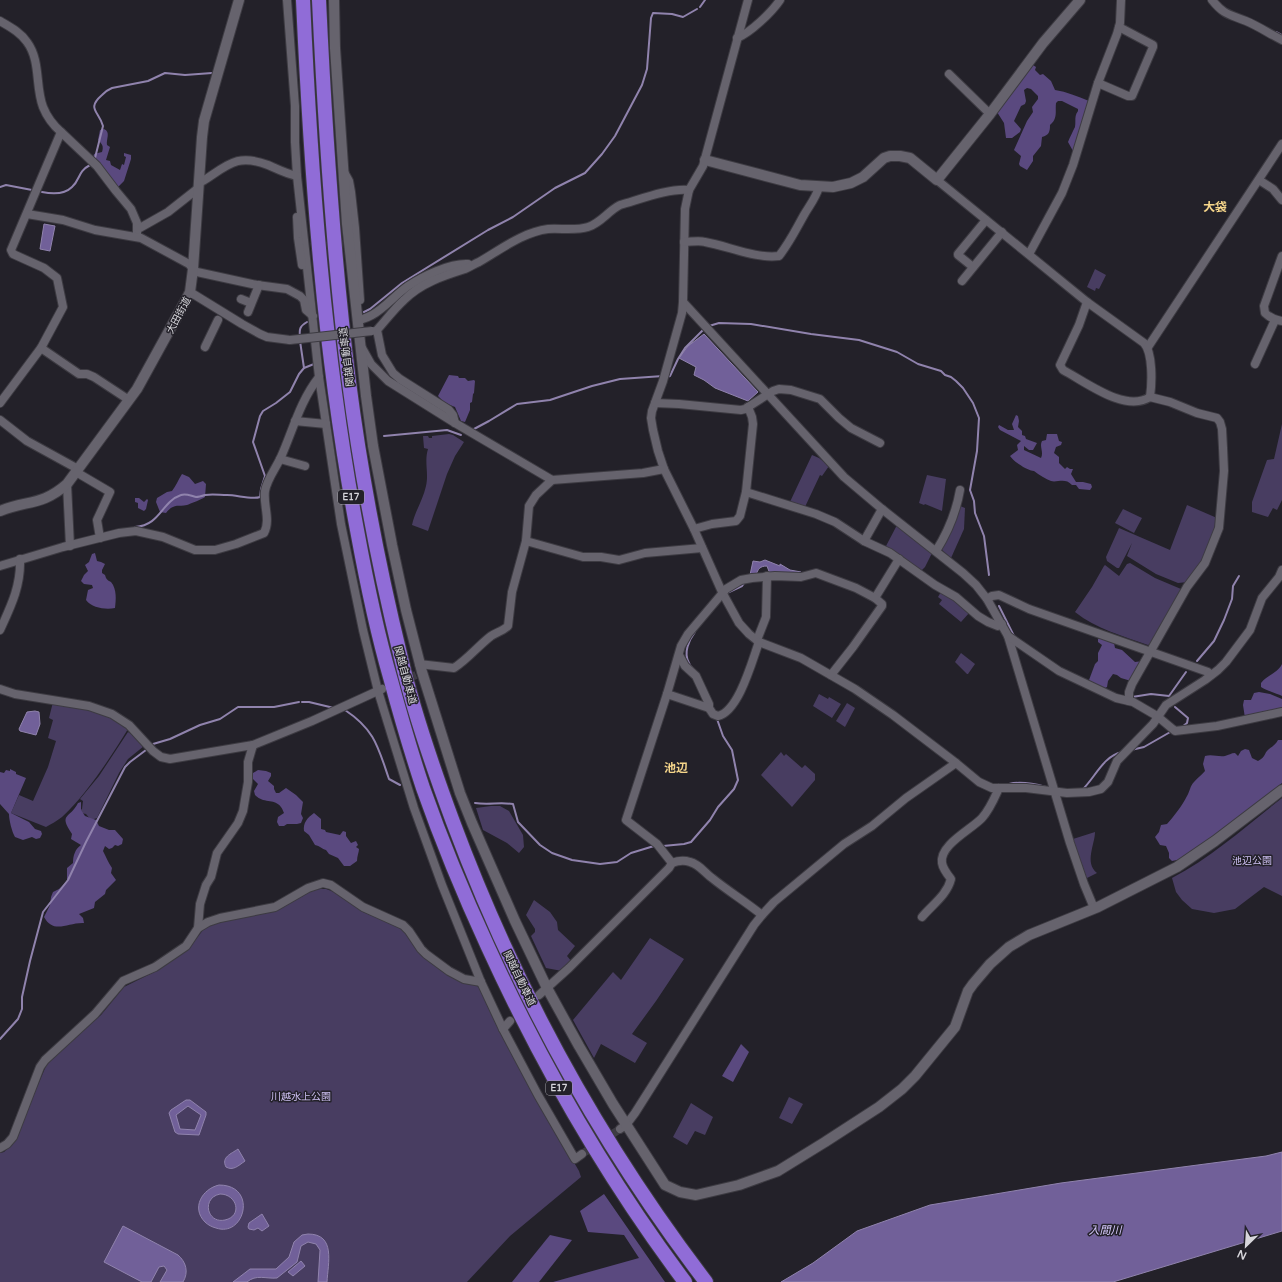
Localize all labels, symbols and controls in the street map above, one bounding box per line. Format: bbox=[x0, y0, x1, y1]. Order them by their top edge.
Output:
district label: 大袋 bbox=[1203, 200, 1227, 214]
street label: 大田街道 bbox=[164, 295, 194, 336]
street label: 関越自動車道 bbox=[337, 326, 357, 387]
road number: E17 bbox=[338, 490, 364, 504]
street label: 関越自動車道 bbox=[391, 645, 419, 706]
district label: 池辺 bbox=[664, 761, 688, 775]
park label: 池辺公園 bbox=[1232, 855, 1272, 867]
street label: 関越自動車道 bbox=[501, 949, 538, 1008]
road number: E17 bbox=[546, 1081, 572, 1095]
park label: 川越水上公園 bbox=[271, 1091, 331, 1103]
water label: 入間川 bbox=[1089, 1224, 1122, 1237]
north arrow bbox=[1226, 1226, 1266, 1266]
text: N bbox=[1235, 1247, 1249, 1262]

